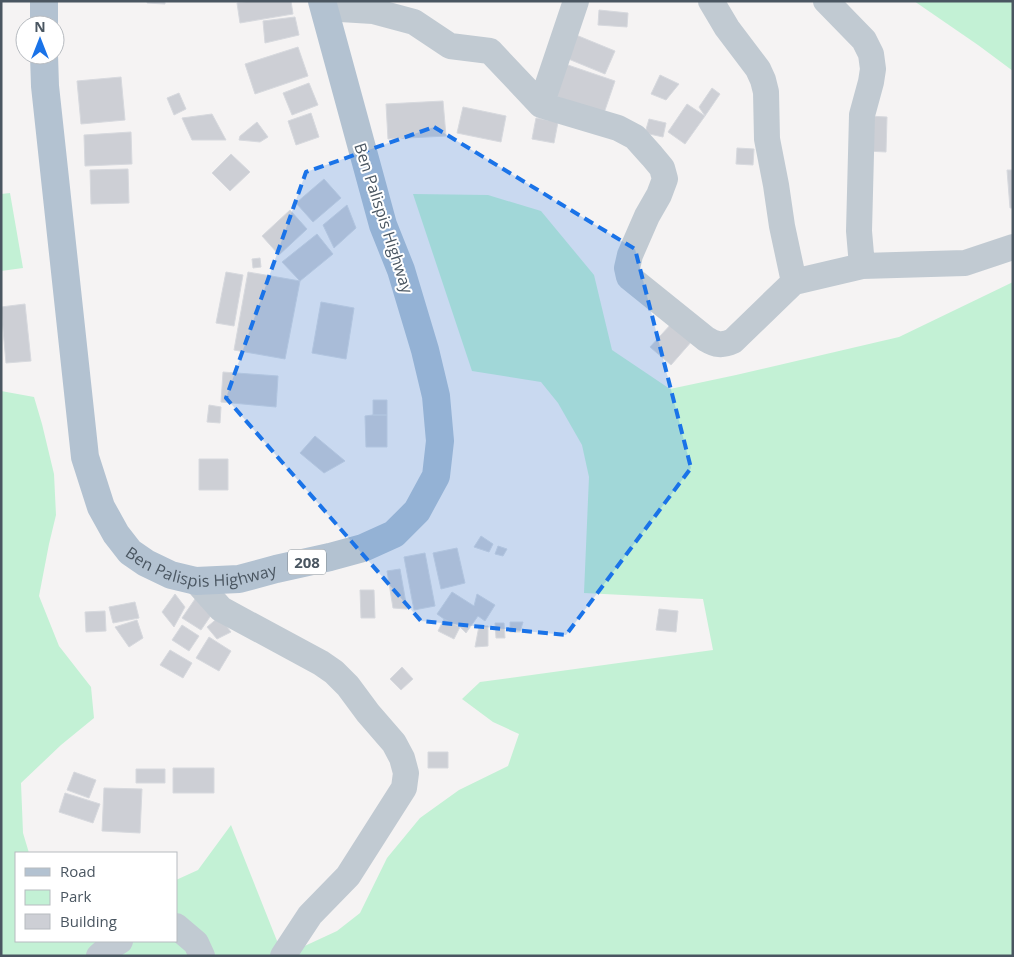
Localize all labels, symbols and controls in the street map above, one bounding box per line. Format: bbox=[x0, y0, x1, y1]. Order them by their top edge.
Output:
north arrow bbox=[15, 15, 65, 65]
text: N bbox=[34, 17, 46, 36]
street label: Ben Palispis Highway bbox=[349, 140, 419, 297]
street label: Ben Palispis Highway bbox=[121, 541, 280, 592]
road number: 208 bbox=[288, 550, 326, 574]
legend bbox=[15, 852, 178, 942]
text: Road bbox=[60, 861, 96, 881]
text: Park bbox=[60, 886, 91, 906]
text: Building bbox=[60, 911, 117, 931]

